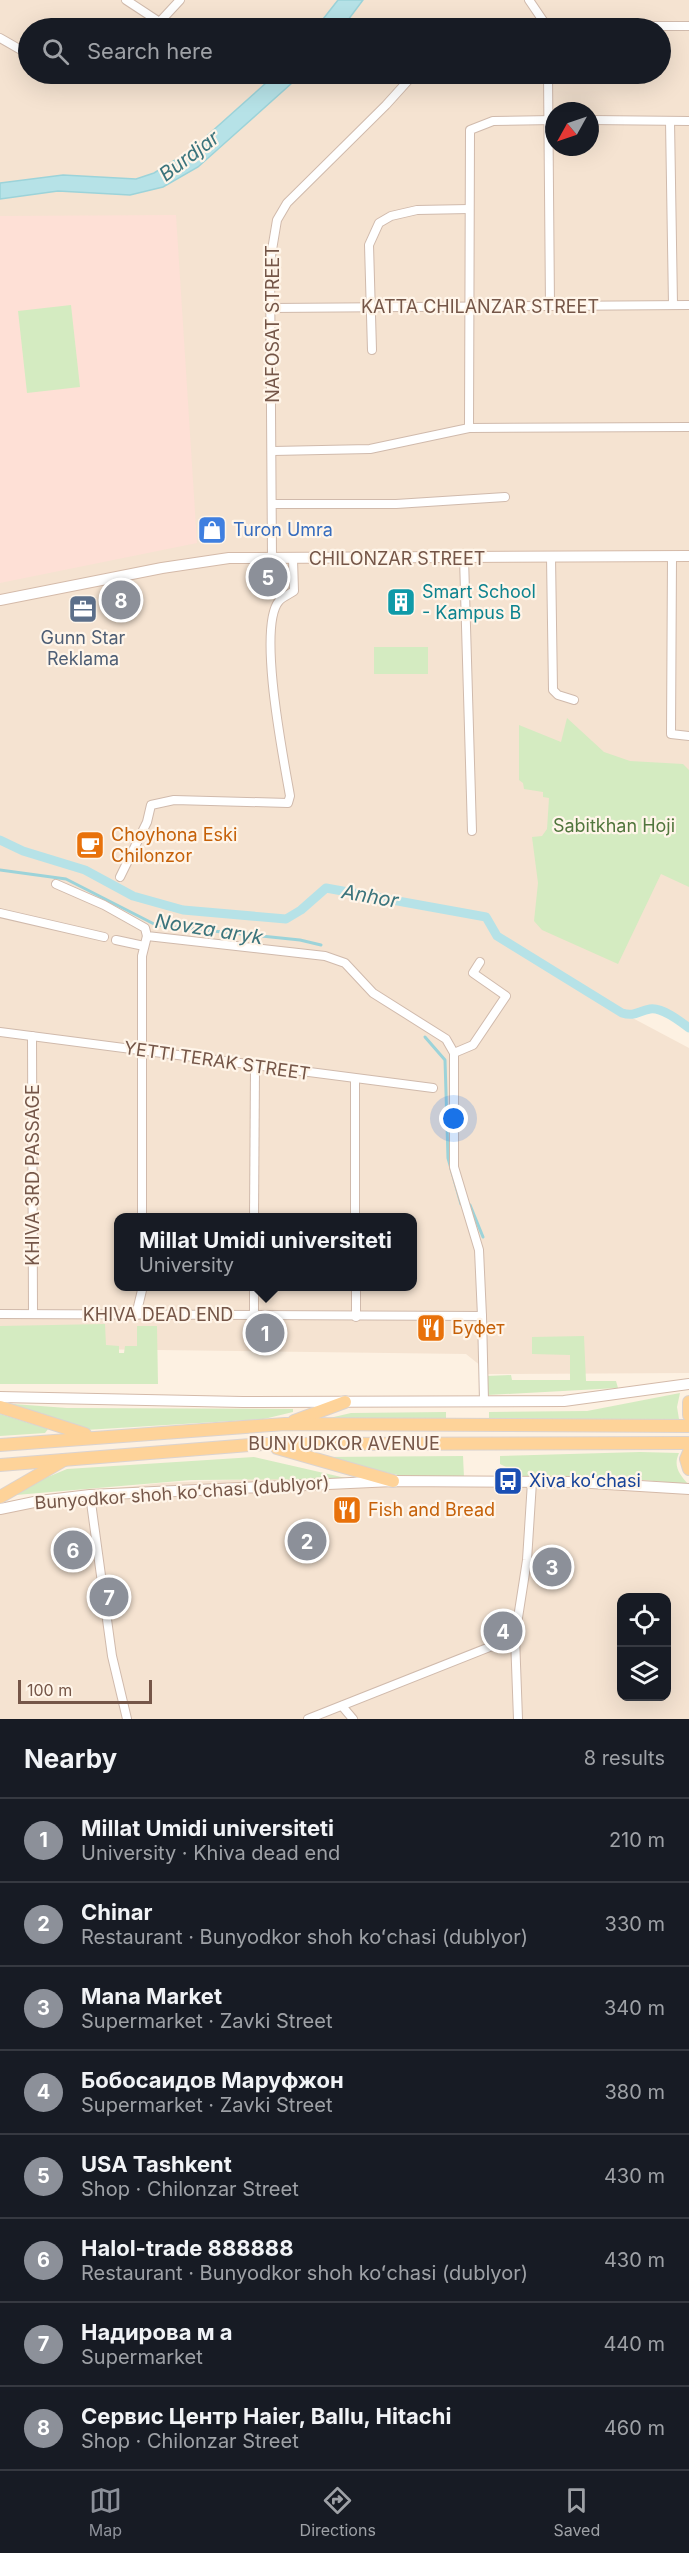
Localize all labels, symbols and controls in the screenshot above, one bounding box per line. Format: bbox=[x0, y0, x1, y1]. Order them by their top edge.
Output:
search box bbox=[18, 18, 671, 84]
icon: search bbox=[39, 35, 72, 68]
text: Search here bbox=[87, 38, 213, 64]
north arrow bbox=[545, 102, 599, 156]
water label: Burdjar bbox=[154, 125, 224, 186]
street label: NAFOSAT STREET bbox=[262, 245, 283, 403]
street label: KATTA CHILANZAR STREET bbox=[361, 296, 599, 317]
shop icon: Turon Umra bbox=[196, 514, 228, 546]
place label: Turon Umra bbox=[233, 519, 333, 540]
street label: CHILONZAR STREET bbox=[309, 548, 485, 569]
pin: 5 bbox=[248, 554, 288, 600]
pin: 8 bbox=[102, 578, 140, 622]
place label: Smart School - Kampus B bbox=[422, 581, 536, 623]
building icon: Smart School - Kampus B bbox=[385, 586, 417, 618]
office icon: Gunn Star Reklama bbox=[67, 593, 99, 625]
place label: Gunn Star Reklama bbox=[41, 627, 126, 669]
park label: Sabitkhan Hoji bbox=[553, 815, 675, 836]
place label: Choyhona Eski Chilonzor bbox=[111, 824, 237, 866]
cafe icon: Choyhona Eski Chilonzor bbox=[74, 829, 106, 861]
water label: Anhor bbox=[339, 879, 401, 913]
water label: Novza aryk bbox=[153, 909, 266, 950]
street label: YETTI TERAK STREET bbox=[123, 1037, 312, 1084]
street label: KHIVA 3RD PASSAGE bbox=[22, 1084, 43, 1266]
your location bbox=[439, 1104, 468, 1133]
popup bbox=[114, 1213, 417, 1291]
text: Millat Umidi universiteti bbox=[139, 1227, 392, 1253]
text: University bbox=[139, 1253, 234, 1277]
street label: KHIVA DEAD END bbox=[83, 1304, 233, 1325]
pin: 1 bbox=[246, 1310, 284, 1356]
restaurant icon: Буфет bbox=[415, 1312, 447, 1344]
place label: Буфет bbox=[452, 1317, 505, 1338]
street label: BUNYUDKOR AVENUE bbox=[248, 1433, 440, 1454]
bus stop icon: Xiva koʻchasi bbox=[492, 1465, 524, 1497]
place label: Xiva koʻchasi bbox=[529, 1470, 641, 1491]
street label: Bunyodkor shoh koʻchasi (dublyor) bbox=[34, 1472, 330, 1513]
restaurant icon: Fish and Bread bbox=[331, 1494, 363, 1526]
place label: Fish and Bread bbox=[368, 1499, 495, 1520]
pin: 2 bbox=[288, 1518, 326, 1564]
pin: 6 bbox=[54, 1528, 92, 1572]
pin: 3 bbox=[532, 1544, 572, 1590]
pin: 7 bbox=[90, 1574, 128, 1620]
map controls bbox=[617, 1593, 671, 1701]
button: locate bbox=[617, 1593, 671, 1647]
pin: 4 bbox=[484, 1608, 522, 1654]
button: layers bbox=[617, 1647, 671, 1701]
scale bar bbox=[18, 1677, 152, 1704]
text: 100 m bbox=[27, 1680, 72, 1700]
text: Nearby bbox=[24, 1743, 117, 1774]
text: 8 results bbox=[584, 1746, 665, 1770]
text: Millat Umidi universiteti bbox=[81, 1815, 334, 1841]
text: 1 bbox=[39, 1828, 48, 1852]
text: 210 m bbox=[609, 1828, 665, 1852]
text: University · Khiva dead end bbox=[81, 1841, 340, 1865]
text: Chinar bbox=[81, 1899, 152, 1925]
text: 2 bbox=[37, 1912, 50, 1936]
text: 330 m bbox=[605, 1912, 665, 1936]
text: Restaurant · Bunyodkor shoh koʻchasi (dublyor) bbox=[81, 1925, 528, 1949]
text: Mana Market bbox=[81, 1983, 222, 2009]
text: 3 bbox=[37, 1996, 50, 2020]
text: 340 m bbox=[604, 1996, 665, 2020]
text: Supermarket · Zavki Street bbox=[81, 2009, 332, 2033]
text: Бобосаидов Маруфжон bbox=[81, 2067, 344, 2093]
text: 4 bbox=[37, 2080, 50, 2104]
text: 380 m bbox=[605, 2080, 665, 2104]
text: Supermarket · Zavki Street bbox=[81, 2093, 332, 2117]
text: USA Tashkent bbox=[81, 2151, 232, 2177]
text: 5 bbox=[37, 2164, 50, 2188]
text: 430 m bbox=[604, 2164, 665, 2188]
text: Shop · Chilonzar Street bbox=[81, 2177, 299, 2201]
text: Halol-trade 888888 bbox=[81, 2235, 294, 2261]
text: 6 bbox=[37, 2248, 50, 2272]
text: 430 m bbox=[604, 2248, 665, 2272]
text: Restaurant · Bunyodkor shoh koʻchasi (dublyor) bbox=[81, 2261, 528, 2285]
text: Надирова м а bbox=[81, 2319, 232, 2345]
text: 7 bbox=[38, 2332, 49, 2356]
text: 440 m bbox=[603, 2332, 665, 2356]
text: Supermarket bbox=[81, 2345, 203, 2369]
text: Сервис Центр Haier, Ballu, Hitachi bbox=[81, 2403, 451, 2429]
text: 8 bbox=[37, 2416, 50, 2440]
text: 460 m bbox=[604, 2416, 665, 2440]
text: Shop · Chilonzar Street bbox=[81, 2429, 299, 2453]
tab: Map bbox=[89, 2484, 122, 2540]
tab: Directions bbox=[300, 2484, 376, 2540]
tab: Saved bbox=[553, 2484, 600, 2540]

